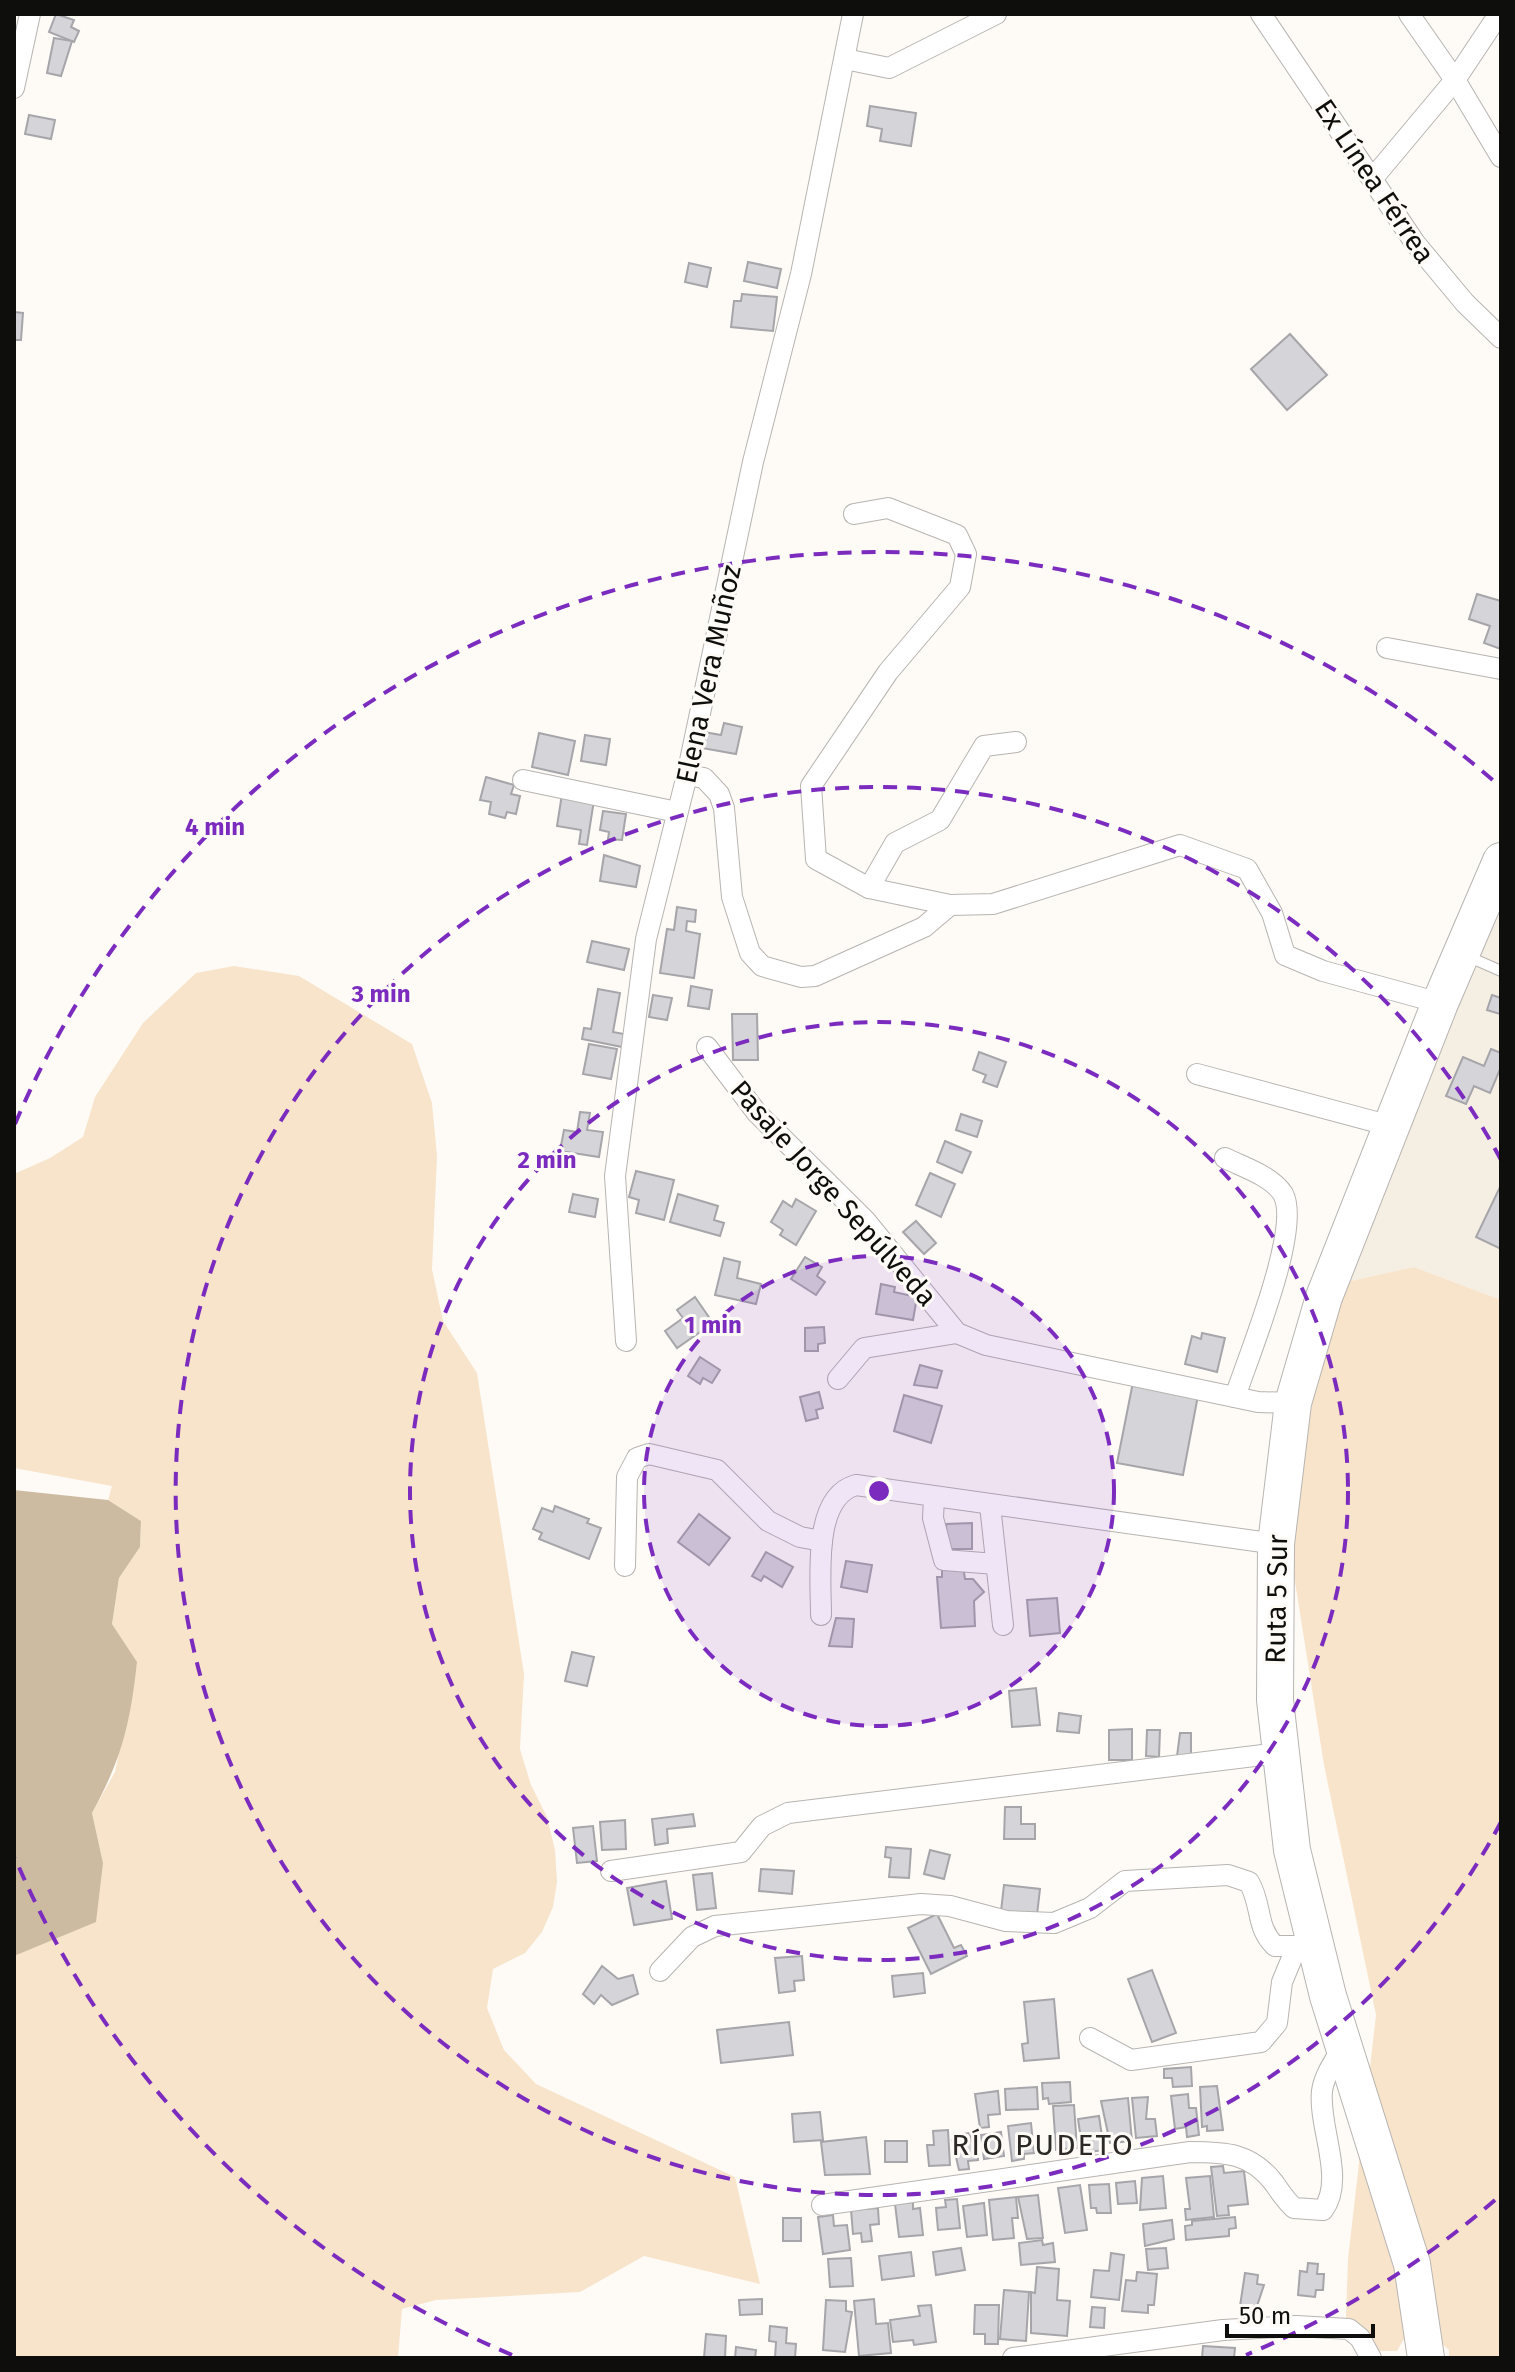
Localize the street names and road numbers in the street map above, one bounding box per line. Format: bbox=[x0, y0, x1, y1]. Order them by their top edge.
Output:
street label: Ex Línea Férrea bbox=[1308, 93, 1442, 270]
street label: Elena Vera Muñoz bbox=[669, 562, 748, 786]
street label: Pasaje Jorge Sepúlveda bbox=[724, 1074, 944, 1313]
street label: Ruta 5 Sur bbox=[1259, 1534, 1294, 1664]

